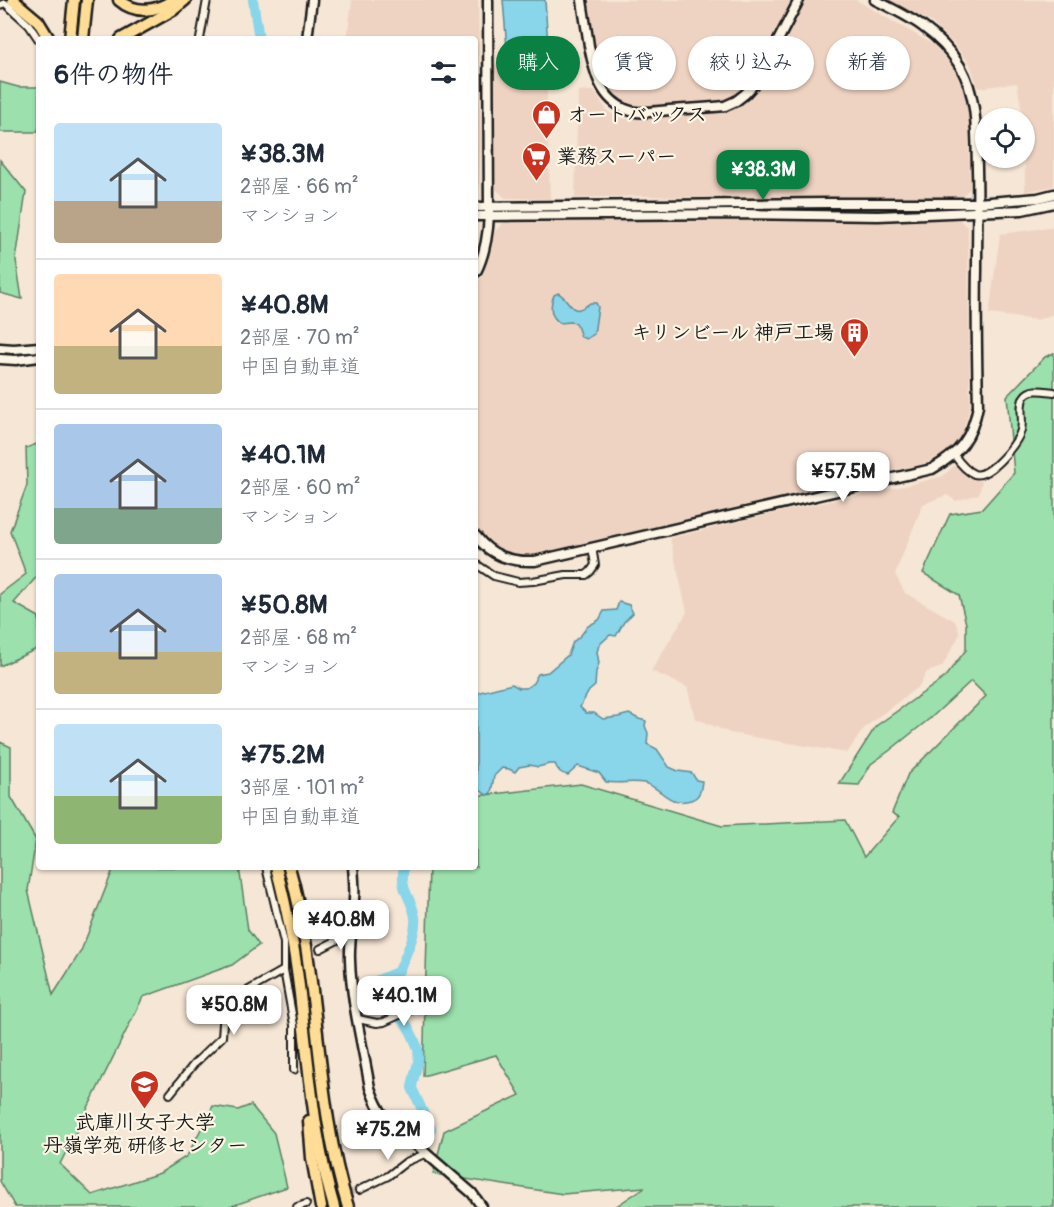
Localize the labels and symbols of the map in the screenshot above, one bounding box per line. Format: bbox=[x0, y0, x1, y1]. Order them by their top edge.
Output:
shop icon: オートバックス bbox=[530, 98, 562, 140]
place label: オートバックス bbox=[567, 102, 707, 127]
supermarket icon: 業務スーパー bbox=[520, 140, 552, 182]
place label: 業務スーパー bbox=[557, 144, 676, 169]
pin: ¥38.3M bbox=[714, 150, 812, 201]
building icon: キリンビール 神戸工場 bbox=[839, 316, 871, 358]
place label: キリンビール 神戸工場 bbox=[631, 320, 834, 345]
pin: ¥57.5M bbox=[794, 452, 892, 503]
pin: ¥40.8M bbox=[292, 900, 390, 951]
pin: ¥40.1M bbox=[355, 976, 453, 1027]
pin: ¥50.8M bbox=[185, 985, 283, 1036]
school or university icon: 武庫川女子大学 丹嶺学苑 研修センター bbox=[129, 1068, 161, 1110]
place label: 武庫川女子大学 丹嶺学苑 研修センター bbox=[43, 1110, 247, 1158]
pin: ¥75.2M bbox=[339, 1110, 437, 1161]

